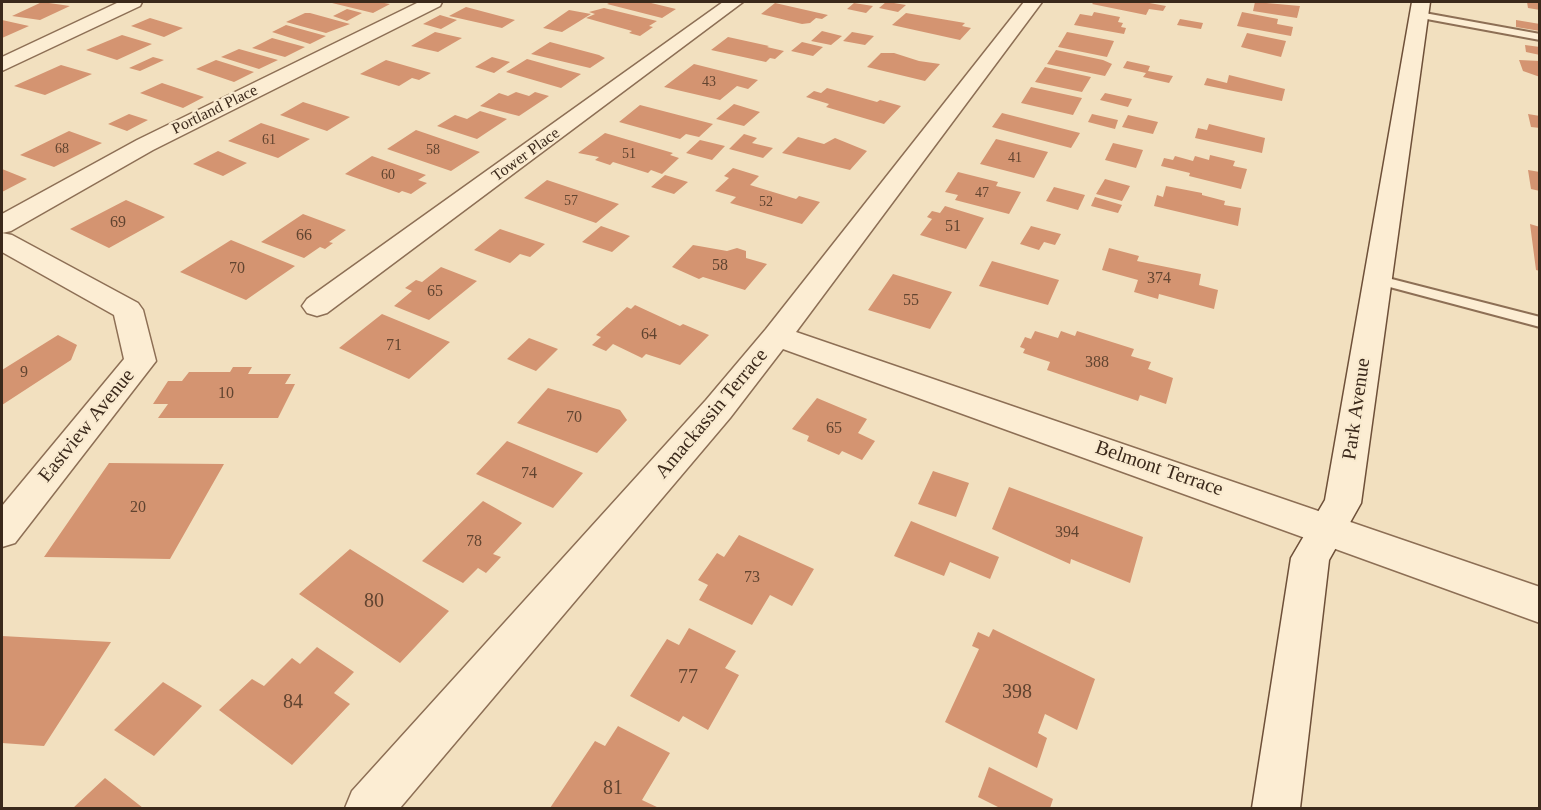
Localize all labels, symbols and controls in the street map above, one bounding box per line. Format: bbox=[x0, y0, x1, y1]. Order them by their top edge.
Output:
house number: 43 bbox=[702, 74, 716, 90]
street label: Portland Place bbox=[169, 81, 261, 139]
street label: Tower Place bbox=[488, 124, 564, 186]
house number: 61 bbox=[262, 132, 276, 148]
house number: 68 bbox=[55, 141, 69, 157]
house number: 58 bbox=[426, 142, 440, 158]
house number: 51 bbox=[622, 146, 636, 162]
house number: 41 bbox=[1008, 150, 1022, 166]
house number: 60 bbox=[381, 167, 395, 183]
house number: 47 bbox=[975, 185, 989, 201]
house number: 57 bbox=[564, 193, 578, 209]
house number: 52 bbox=[759, 194, 773, 210]
house number: 69 bbox=[110, 213, 126, 233]
house number: 51 bbox=[945, 217, 961, 237]
house number: 66 bbox=[296, 226, 312, 246]
house number: 58 bbox=[712, 256, 728, 276]
house number: 70 bbox=[229, 259, 245, 279]
house number: 374 bbox=[1147, 269, 1171, 289]
house number: 65 bbox=[427, 282, 443, 302]
house number: 55 bbox=[903, 291, 919, 311]
house number: 64 bbox=[641, 325, 657, 345]
house number: 71 bbox=[386, 336, 402, 356]
street label: Amackassin Terrace bbox=[651, 344, 773, 484]
house number: 388 bbox=[1085, 353, 1109, 373]
street label: Park Avenue bbox=[1338, 357, 1376, 461]
house number: 9 bbox=[20, 363, 28, 383]
street label: Eastview Avenue bbox=[34, 364, 140, 488]
house number: 10 bbox=[218, 384, 234, 404]
house number: 70 bbox=[566, 408, 582, 428]
house number: 65 bbox=[826, 419, 842, 439]
street label: Belmont Terrace bbox=[1092, 436, 1226, 502]
house number: 74 bbox=[521, 464, 537, 484]
house number: 20 bbox=[130, 498, 146, 518]
house number: 394 bbox=[1055, 523, 1079, 543]
house number: 78 bbox=[466, 532, 482, 552]
house number: 73 bbox=[744, 568, 760, 588]
house number: 80 bbox=[364, 590, 384, 614]
house number: 77 bbox=[678, 666, 698, 690]
house number: 398 bbox=[1002, 681, 1032, 705]
house number: 84 bbox=[283, 691, 303, 715]
house number: 81 bbox=[603, 777, 623, 801]

